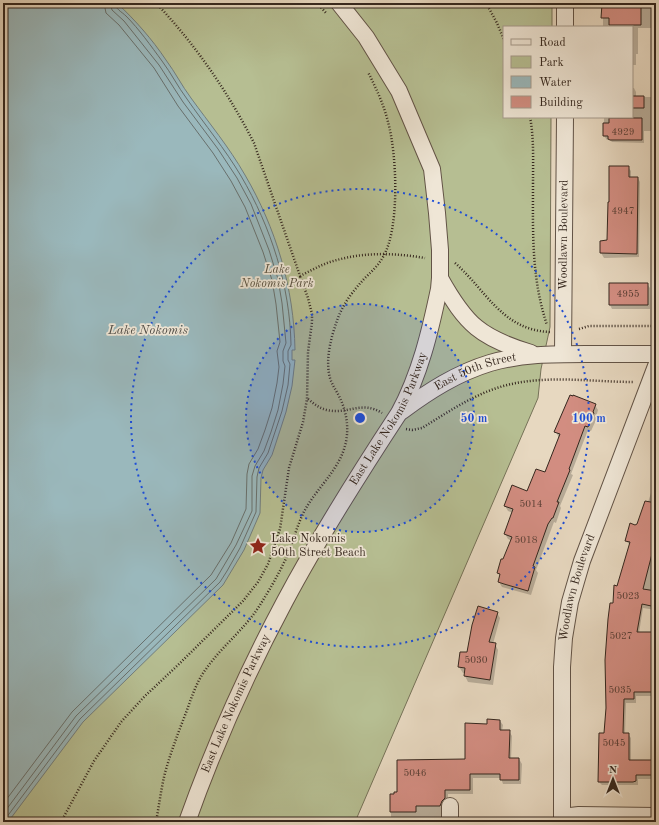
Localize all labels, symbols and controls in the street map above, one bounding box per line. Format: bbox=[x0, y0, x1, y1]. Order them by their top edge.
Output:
legend bbox=[503, 26, 633, 118]
text: Road bbox=[539, 37, 566, 49]
text: Park bbox=[539, 57, 564, 69]
text: Water bbox=[539, 77, 572, 89]
text: Building bbox=[539, 97, 583, 109]
house number: 4929 bbox=[611, 127, 635, 137]
street label: Woodlawn Boulevard bbox=[558, 180, 570, 290]
house number: 4947 bbox=[611, 206, 635, 216]
park label: Lake Nokomis Park bbox=[239, 264, 314, 290]
house number: 4955 bbox=[616, 289, 640, 299]
water label: Lake Nokomis bbox=[107, 324, 189, 337]
street label: East Lake Nokomis Parkway bbox=[348, 350, 429, 488]
street label: East 50th Street bbox=[432, 351, 517, 393]
centre of rings bbox=[353, 411, 367, 425]
text: 50 m bbox=[461, 412, 488, 425]
text: 100 m bbox=[572, 413, 606, 425]
house number: 5014 bbox=[519, 499, 543, 509]
place label: Lake Nokomis 50th Street Beach bbox=[271, 533, 366, 559]
street label: Woodlawn Boulevard bbox=[558, 533, 598, 642]
house number: 5018 bbox=[514, 535, 538, 545]
place icon: Lake Nokomis 50th Street Beach bbox=[248, 536, 268, 556]
house number: 5023 bbox=[616, 591, 640, 601]
house number: 5027 bbox=[609, 631, 633, 641]
street label: East Lake Nokomis Parkway bbox=[200, 632, 273, 775]
house number: 5030 bbox=[464, 655, 488, 665]
house number: 5035 bbox=[608, 685, 632, 695]
house number: 5045 bbox=[602, 738, 626, 748]
north arrow bbox=[593, 759, 633, 799]
text: N bbox=[609, 765, 618, 776]
house number: 5046 bbox=[403, 768, 427, 778]

